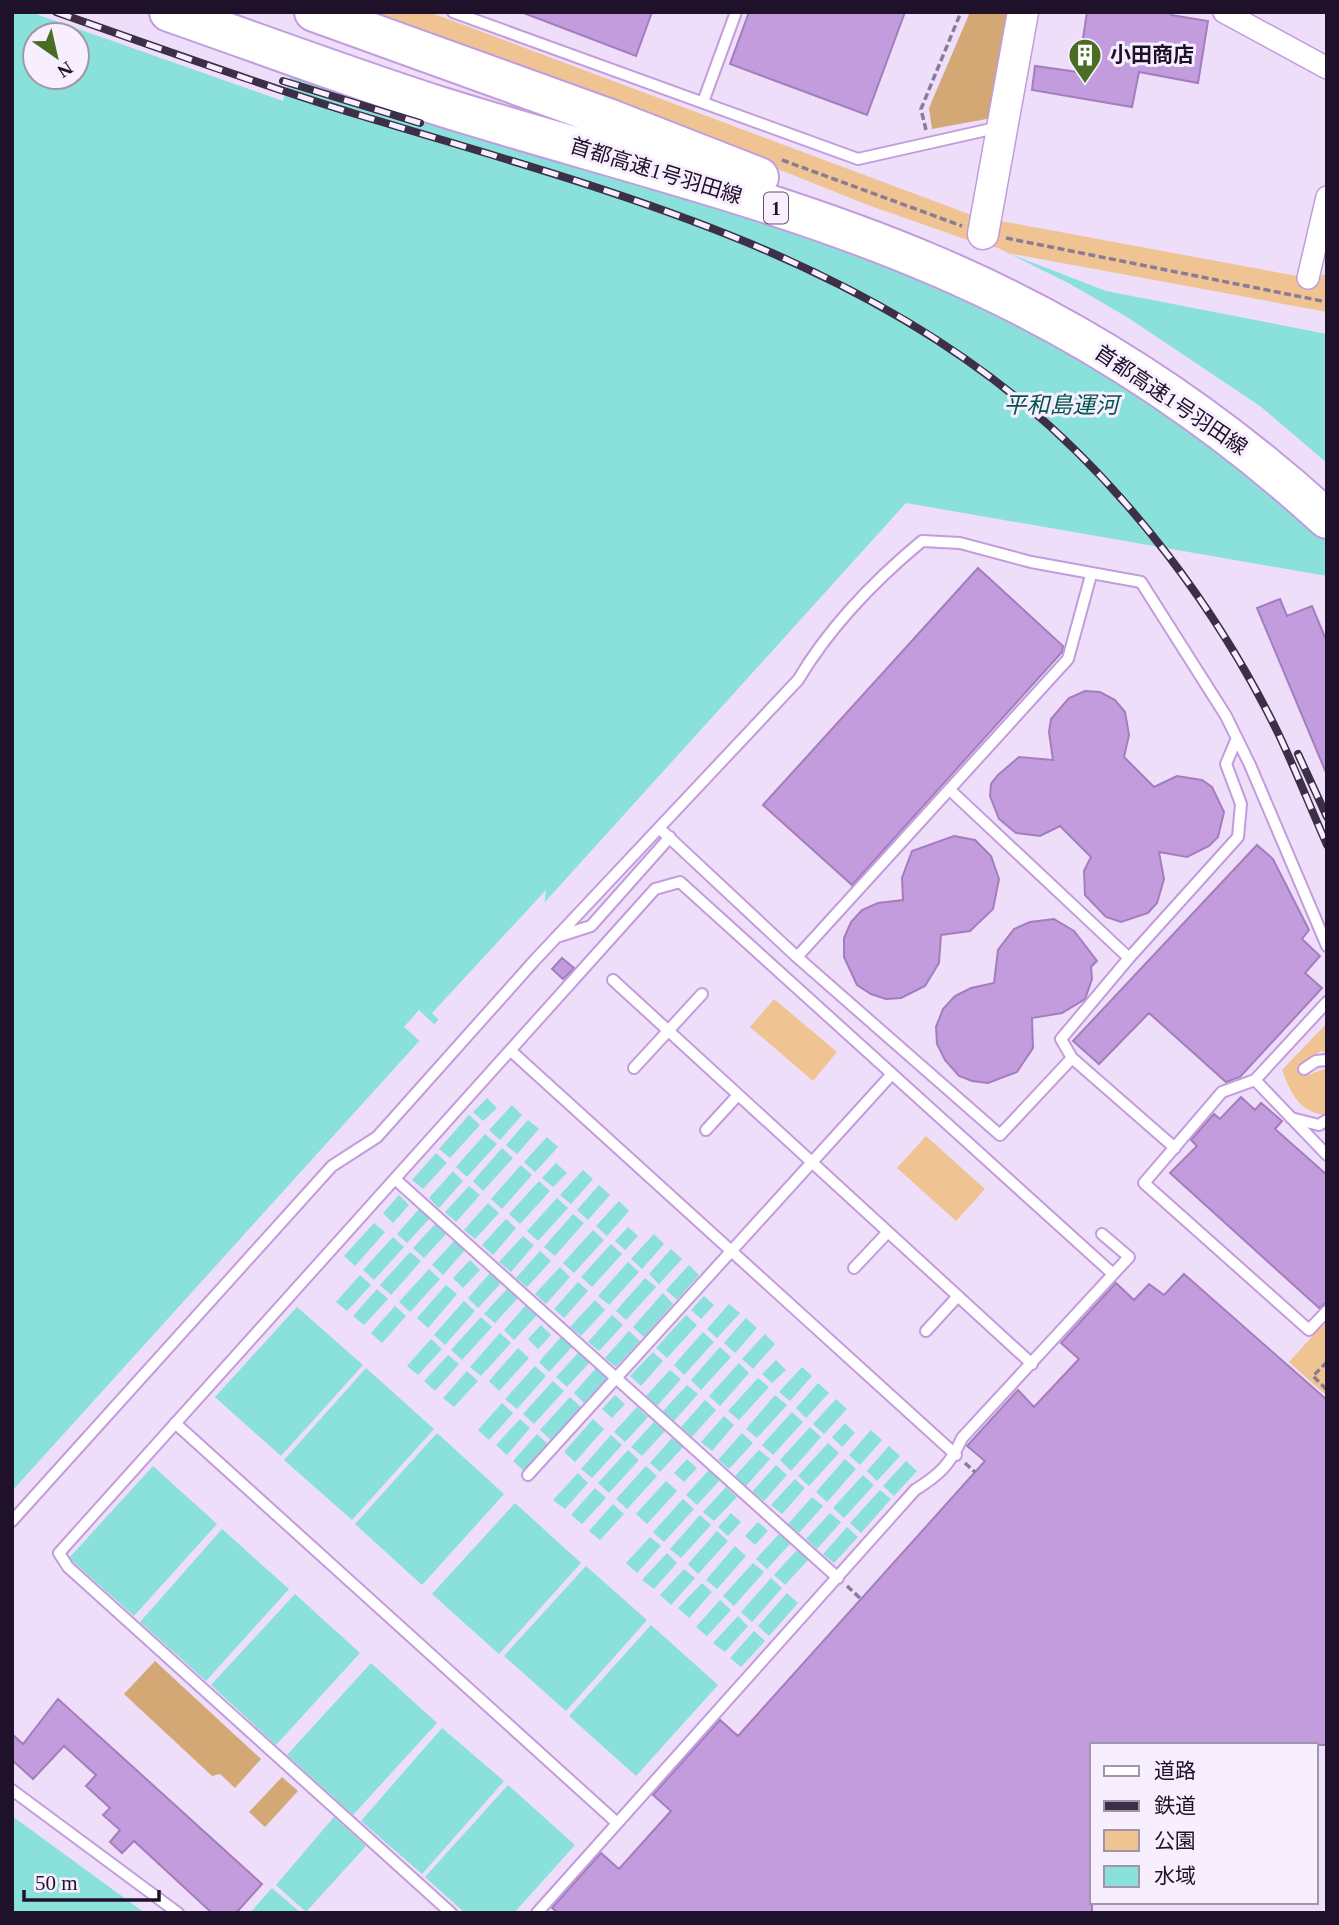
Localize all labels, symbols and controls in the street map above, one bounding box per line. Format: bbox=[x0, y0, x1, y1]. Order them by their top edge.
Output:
north arrow bbox=[21, 21, 91, 91]
building icon: 小田商店 bbox=[1066, 36, 1104, 85]
place label: 小田商店 bbox=[1110, 43, 1194, 67]
text: N bbox=[53, 57, 77, 82]
street label: 首都高速1号羽田線 bbox=[567, 133, 745, 209]
road number: 1 bbox=[764, 192, 788, 224]
street label: 首都高速1号羽田線 bbox=[1090, 340, 1252, 460]
water label: 平和島運河 bbox=[1004, 393, 1123, 418]
legend bbox=[1090, 1743, 1318, 1904]
text: 道路 bbox=[1154, 1759, 1196, 1783]
text: 鉄道 bbox=[1154, 1794, 1196, 1818]
text: 公園 bbox=[1154, 1829, 1196, 1853]
scale bar bbox=[24, 1858, 159, 1902]
text: 水域 bbox=[1154, 1864, 1196, 1888]
text: 50 m bbox=[35, 1871, 78, 1895]

